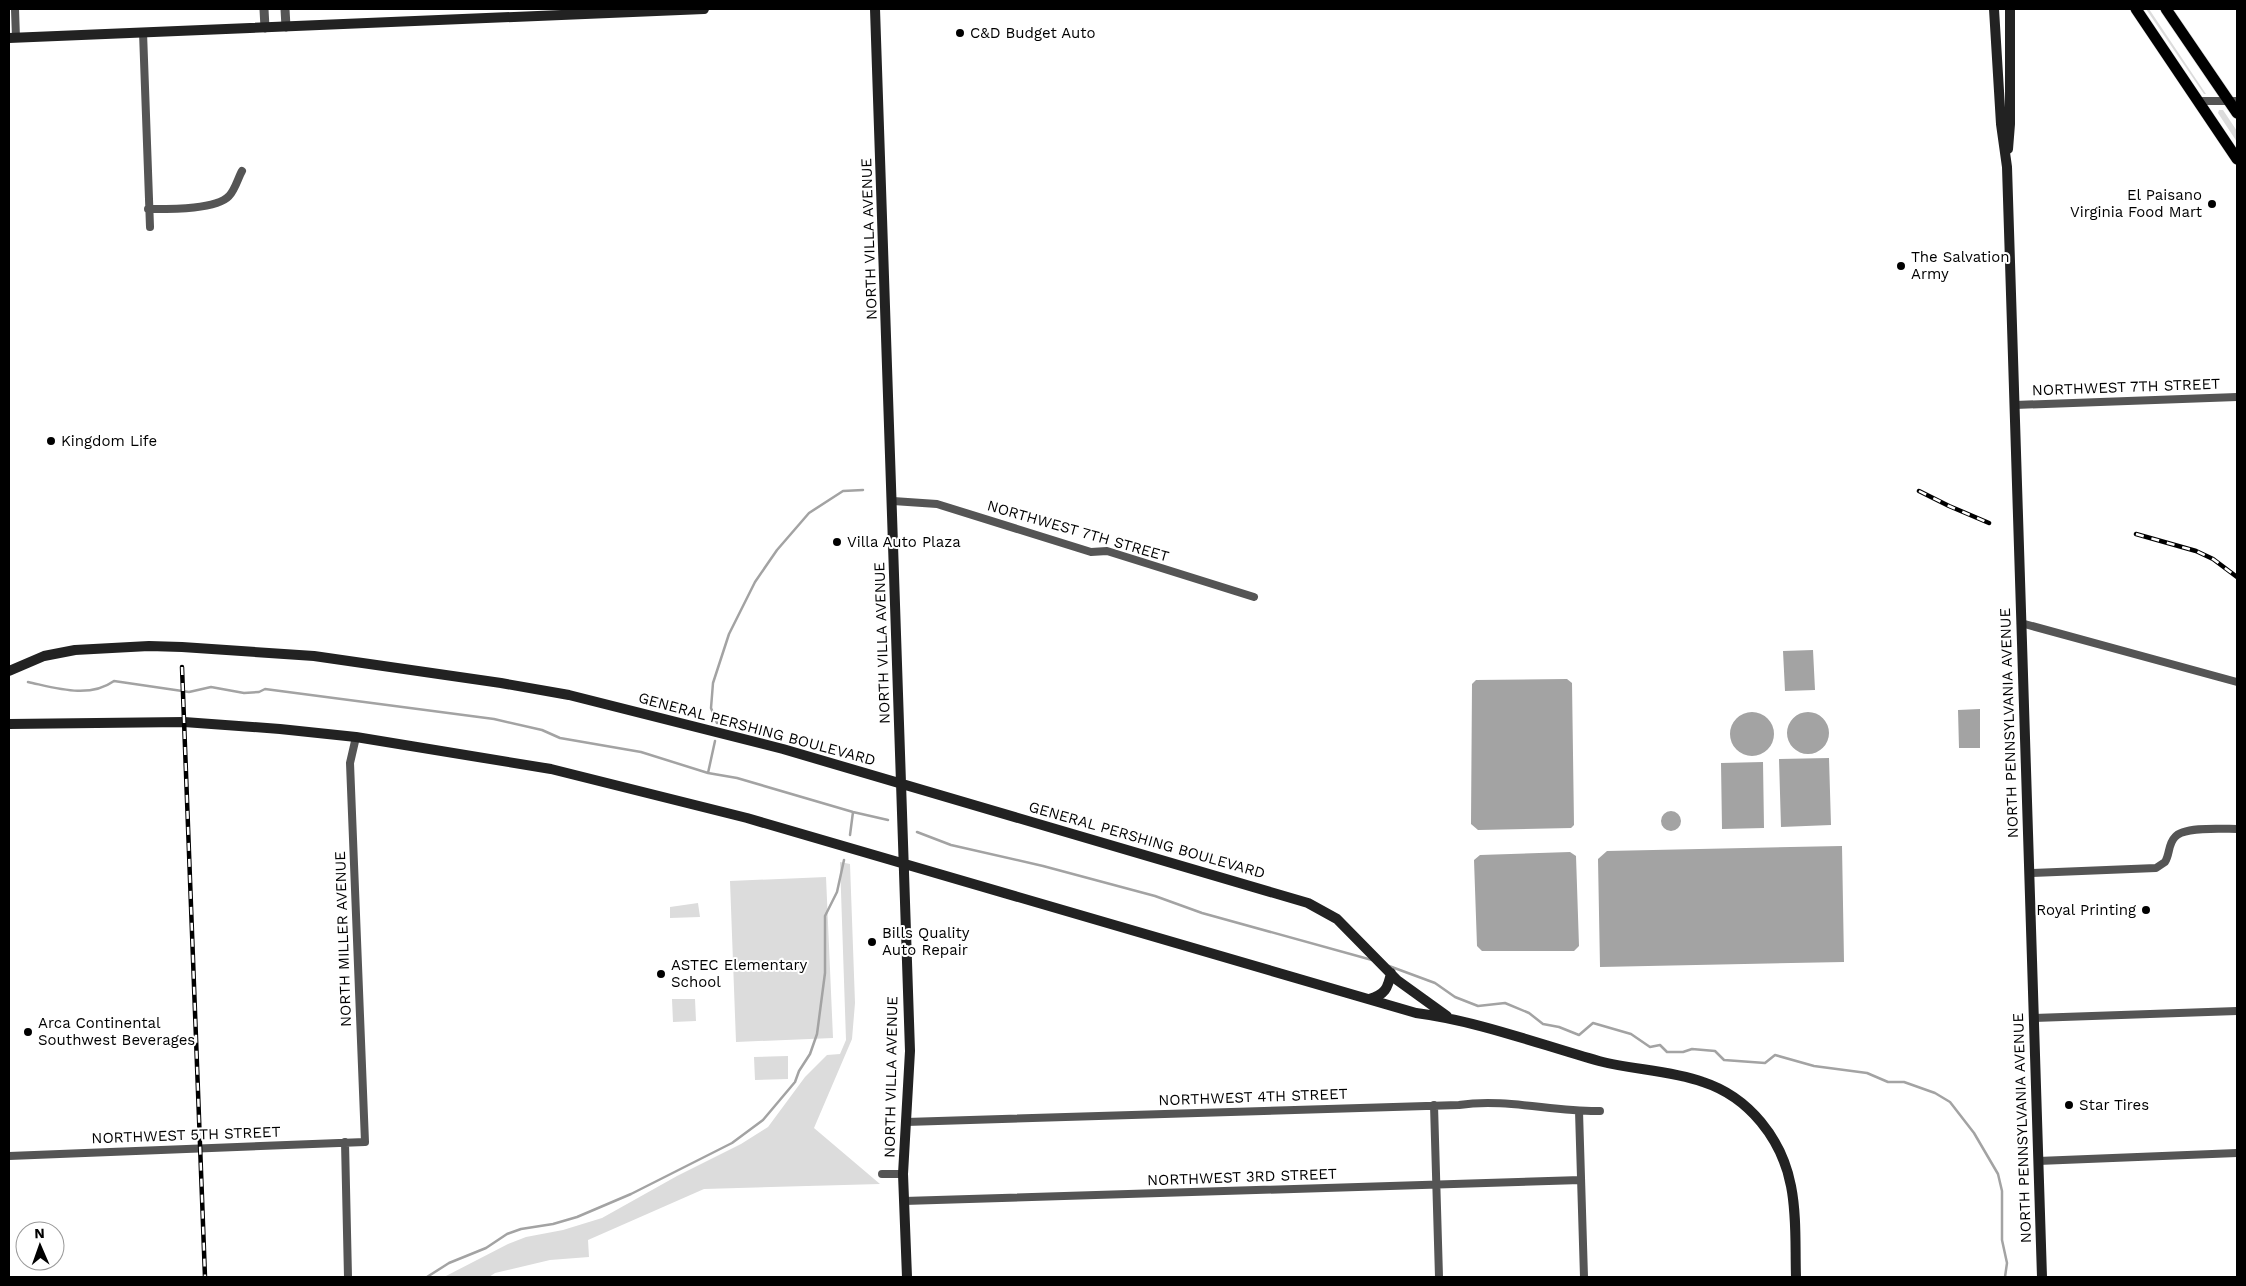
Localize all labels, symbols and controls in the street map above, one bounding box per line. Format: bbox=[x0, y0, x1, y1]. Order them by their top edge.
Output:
place label: C&D Budget Auto bbox=[970, 24, 1096, 42]
marker: C&D Budget Auto bbox=[954, 27, 966, 39]
street label: NORTH VILLA AVENUE bbox=[857, 158, 881, 320]
place label: El Paisano Virginia Food Mart bbox=[2070, 186, 2203, 221]
marker: El Paisano Virginia Food Mart bbox=[2206, 198, 2218, 210]
place label: The Salvation Army bbox=[1911, 248, 2009, 283]
marker: The Salvation Army bbox=[1895, 260, 1907, 272]
street label: NORTHWEST 7TH STREET bbox=[2032, 375, 2220, 399]
place label: Kingdom Life bbox=[61, 432, 157, 450]
marker: Kingdom Life bbox=[45, 435, 57, 447]
street label: NORTHWEST 7TH STREET bbox=[985, 496, 1171, 566]
place label: Villa Auto Plaza bbox=[847, 533, 961, 551]
marker: Villa Auto Plaza bbox=[831, 536, 843, 548]
street label: NORTH VILLA AVENUE bbox=[870, 562, 894, 724]
street label: NORTH PENNSYLVANIA AVENUE bbox=[1996, 608, 2022, 838]
street label: GENERAL PERSHING BOULEVARD bbox=[636, 689, 878, 769]
street label: GENERAL PERSHING BOULEVARD bbox=[1027, 798, 1267, 882]
street label: NORTH MILLER AVENUE bbox=[331, 851, 355, 1027]
place label: Royal Printing bbox=[2036, 901, 2136, 919]
marker: Royal Printing bbox=[2140, 904, 2152, 916]
place label: Bills Quality Auto Repair bbox=[882, 924, 970, 959]
marker: Bills Quality Auto Repair bbox=[866, 936, 878, 948]
place label: ASTEC Elementary School bbox=[671, 956, 808, 991]
marker: ASTEC Elementary School bbox=[655, 968, 667, 980]
street label: NORTH VILLA AVENUE bbox=[881, 996, 901, 1158]
street label: NORTH PENNSYLVANIA AVENUE bbox=[2009, 1013, 2035, 1243]
place label: Arca Continental Southwest Beverages bbox=[38, 1014, 195, 1049]
marker: Arca Continental Southwest Beverages bbox=[22, 1026, 34, 1038]
street label: NORTHWEST 4TH STREET bbox=[1158, 1085, 1348, 1109]
place label: Star Tires bbox=[2079, 1096, 2149, 1114]
marker: Star Tires bbox=[2063, 1099, 2075, 1111]
street label: NORTHWEST 5TH STREET bbox=[91, 1123, 281, 1147]
street label: NORTHWEST 3RD STREET bbox=[1147, 1165, 1337, 1189]
north arrow bbox=[15, 1221, 65, 1271]
text: N bbox=[34, 1225, 45, 1241]

